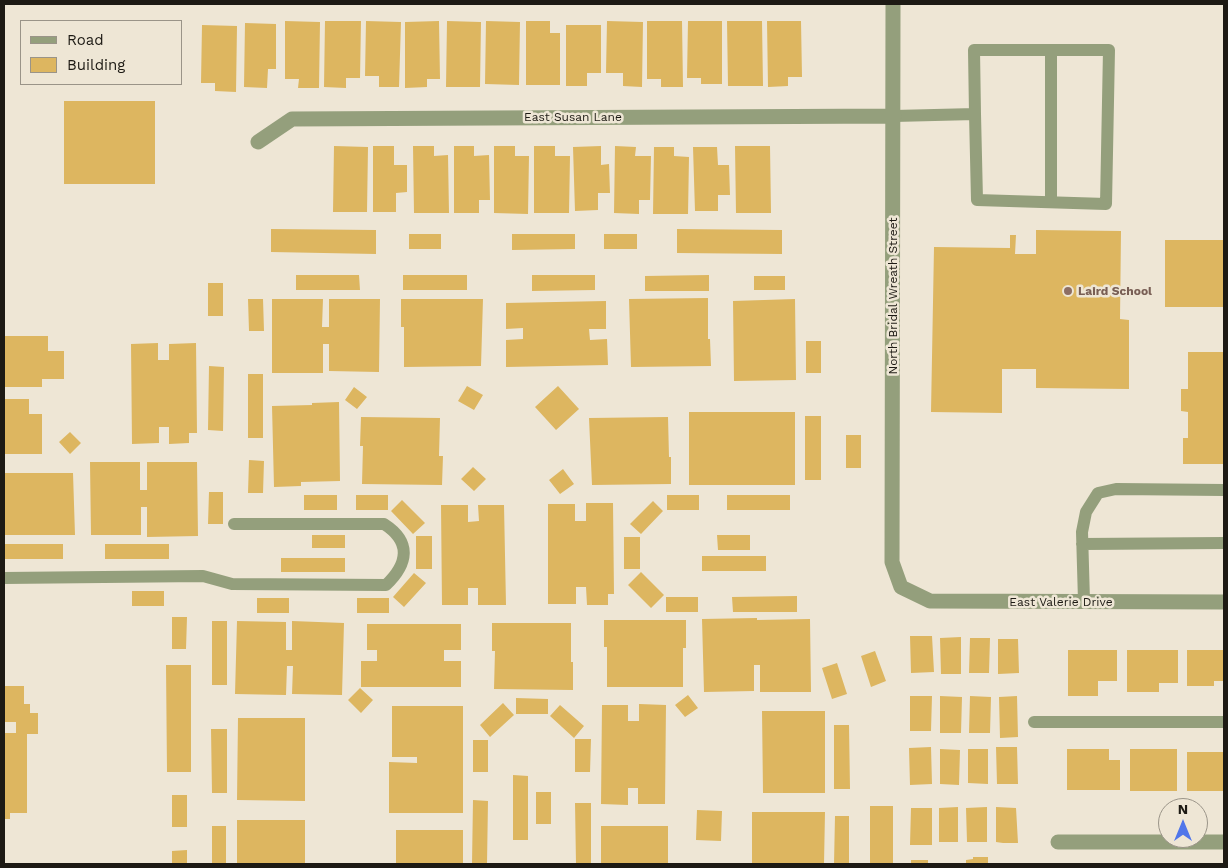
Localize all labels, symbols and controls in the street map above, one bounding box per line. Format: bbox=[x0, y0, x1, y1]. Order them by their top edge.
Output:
legend bbox=[20, 20, 182, 85]
text: Road bbox=[67, 31, 104, 49]
text: Building bbox=[67, 56, 125, 74]
street label: East Susan Lane bbox=[524, 110, 622, 124]
street label: North Bridal Wreath Street bbox=[886, 217, 900, 375]
place label: Laird School bbox=[1078, 284, 1152, 298]
marker: Laird School bbox=[1062, 285, 1074, 297]
street label: East Valerie Drive bbox=[1009, 595, 1113, 609]
north arrow bbox=[1158, 798, 1208, 848]
text: N bbox=[1178, 801, 1188, 817]

